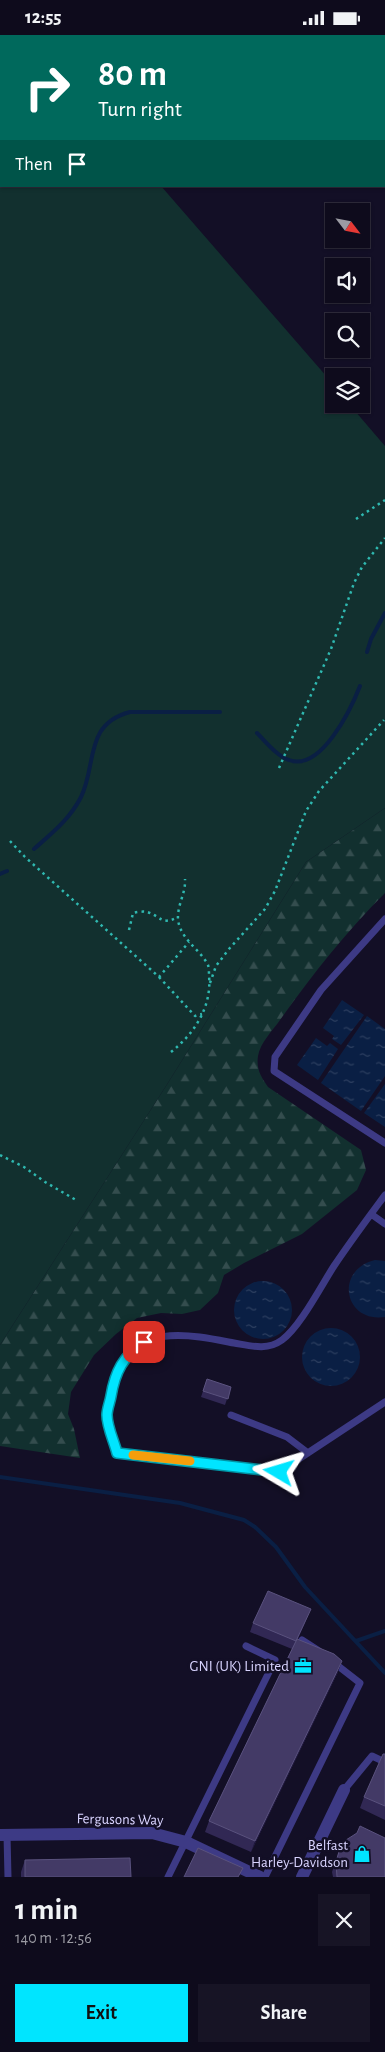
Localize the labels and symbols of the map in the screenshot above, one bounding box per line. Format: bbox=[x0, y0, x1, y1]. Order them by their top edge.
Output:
north arrow bbox=[325, 203, 370, 247]
pin bbox=[123, 1321, 165, 1363]
position arrow bbox=[252, 1445, 304, 1497]
office icon: GNI (UK) Limited bbox=[293, 1656, 313, 1676]
place label: GNI (UK) Limited bbox=[190, 1659, 289, 1674]
street label: Fergusons Way bbox=[76, 1811, 164, 1828]
place label: Belfast Harley-Davidson bbox=[251, 1838, 348, 1870]
shop icon: Belfast Harley-Davidson bbox=[352, 1844, 372, 1864]

